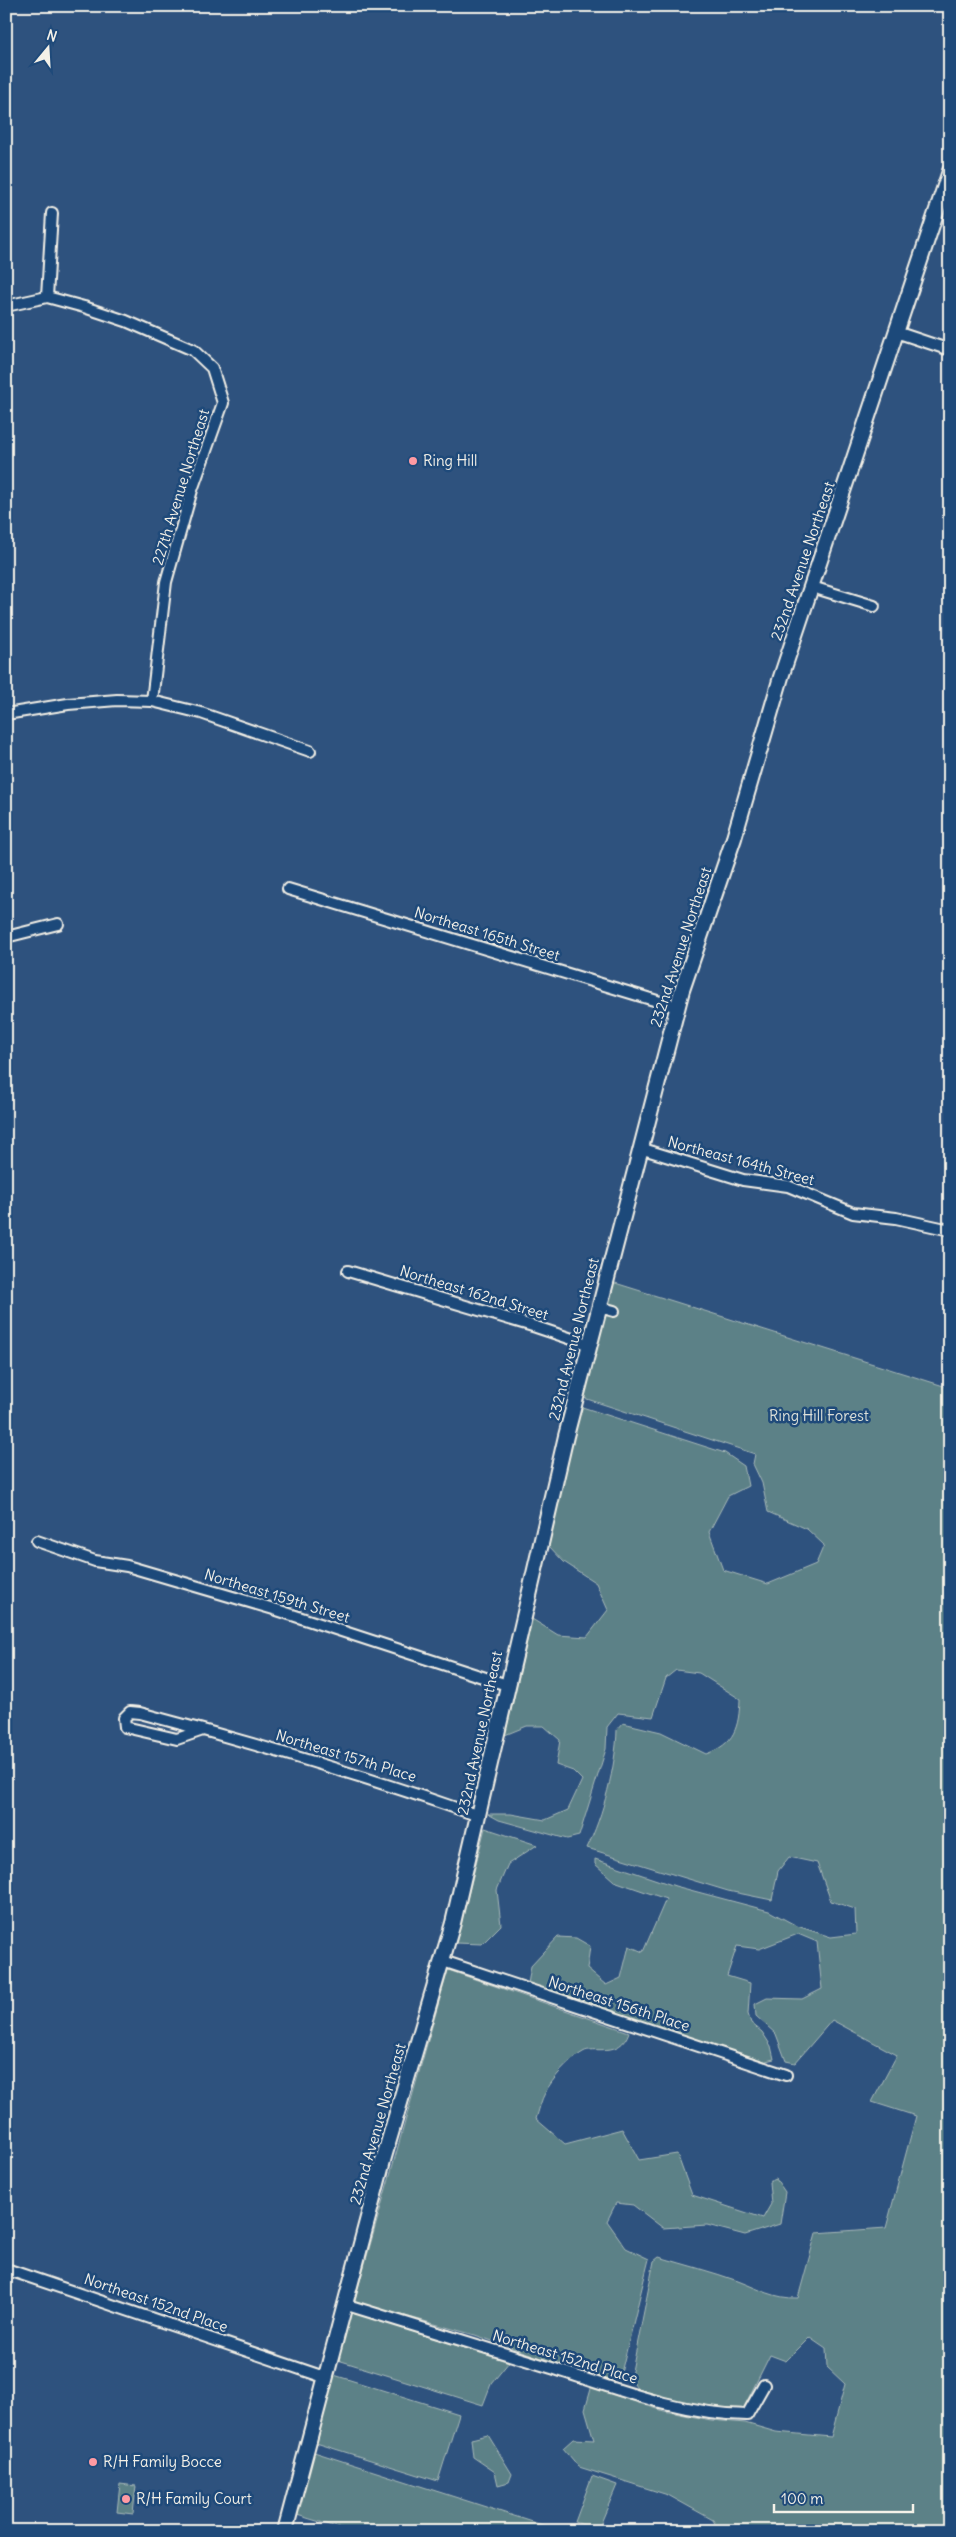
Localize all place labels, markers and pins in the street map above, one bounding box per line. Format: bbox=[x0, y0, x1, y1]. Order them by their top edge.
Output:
place label: Ring Hill bbox=[423, 451, 477, 470]
marker: Ring Hill bbox=[407, 455, 419, 467]
place label: R/H Family Bocce bbox=[103, 2452, 222, 2471]
marker: R/H Family Bocce bbox=[87, 2456, 99, 2468]
place label: R/H Family Court bbox=[136, 2489, 252, 2508]
marker: R/H Family Court bbox=[120, 2493, 132, 2505]

